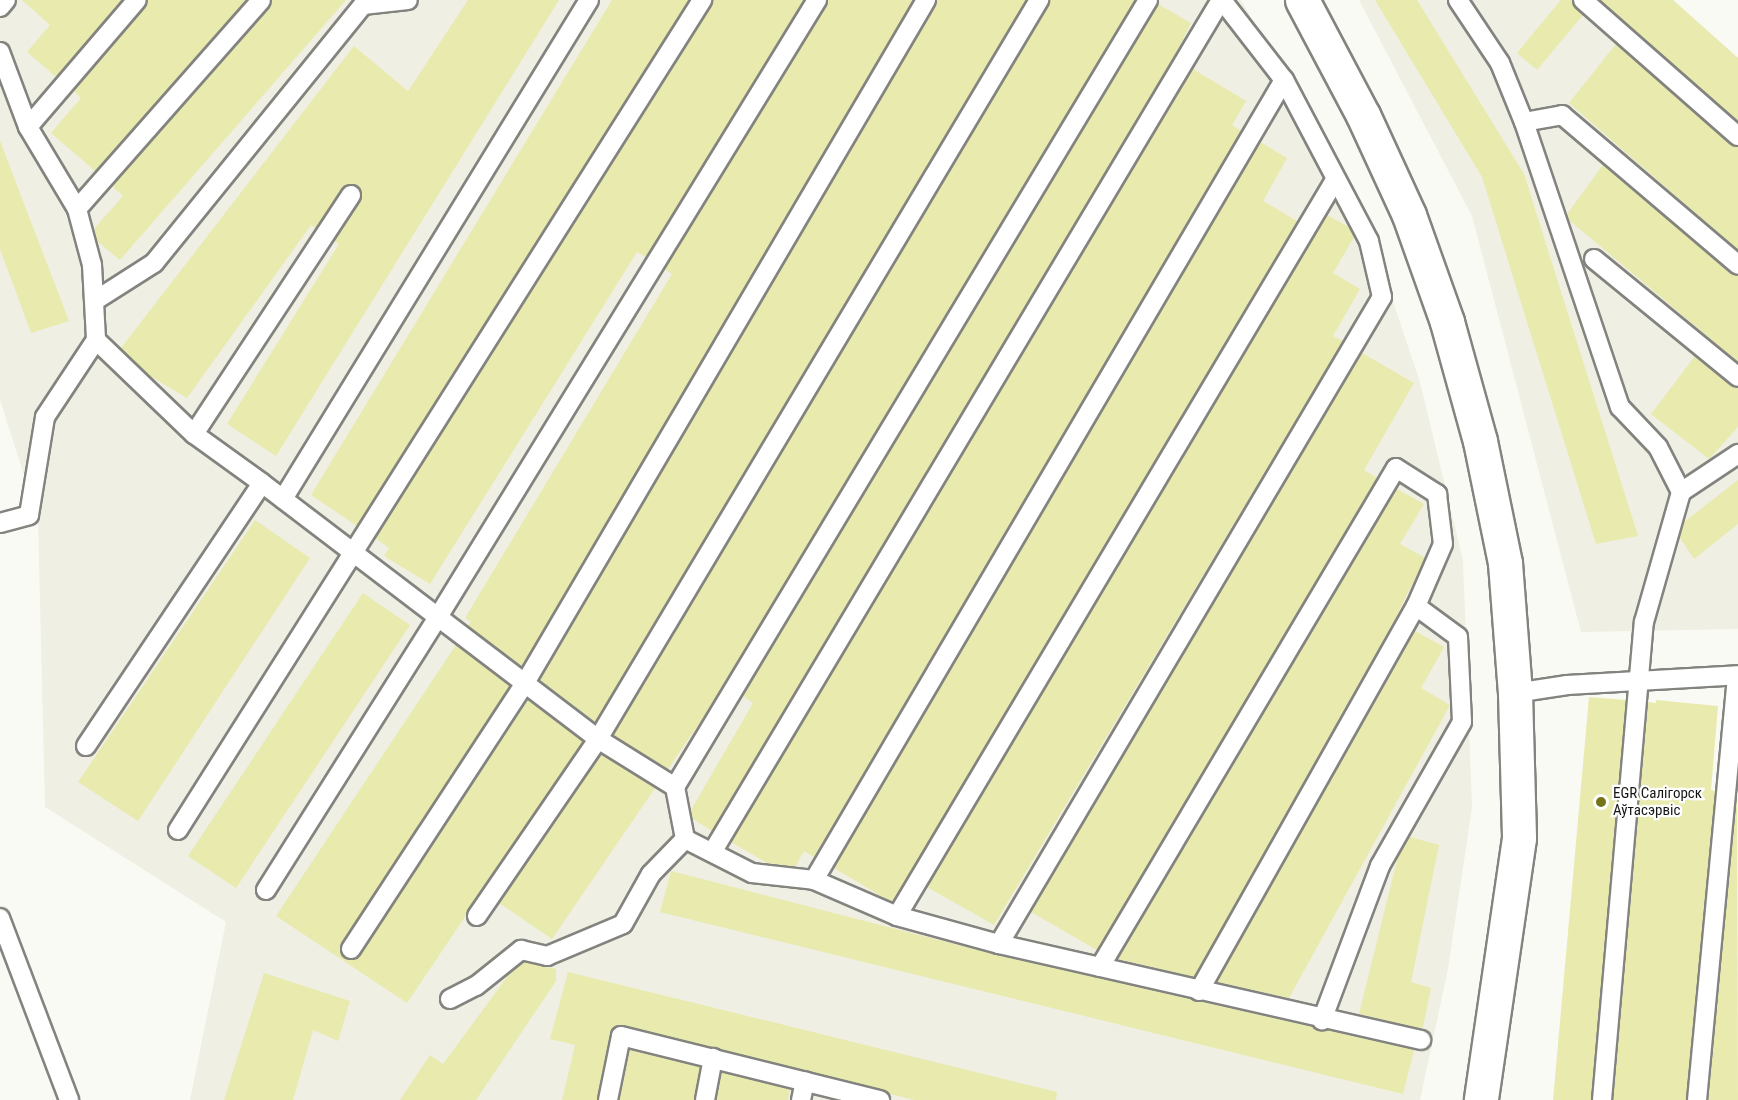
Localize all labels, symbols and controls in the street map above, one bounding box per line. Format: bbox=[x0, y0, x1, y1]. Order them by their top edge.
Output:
place label: EGR Салігорск Аўтасэрвіс bbox=[1613, 784, 1702, 819]
marker: EGR Салігорск Аўтасэрвіс bbox=[1594, 795, 1608, 809]

